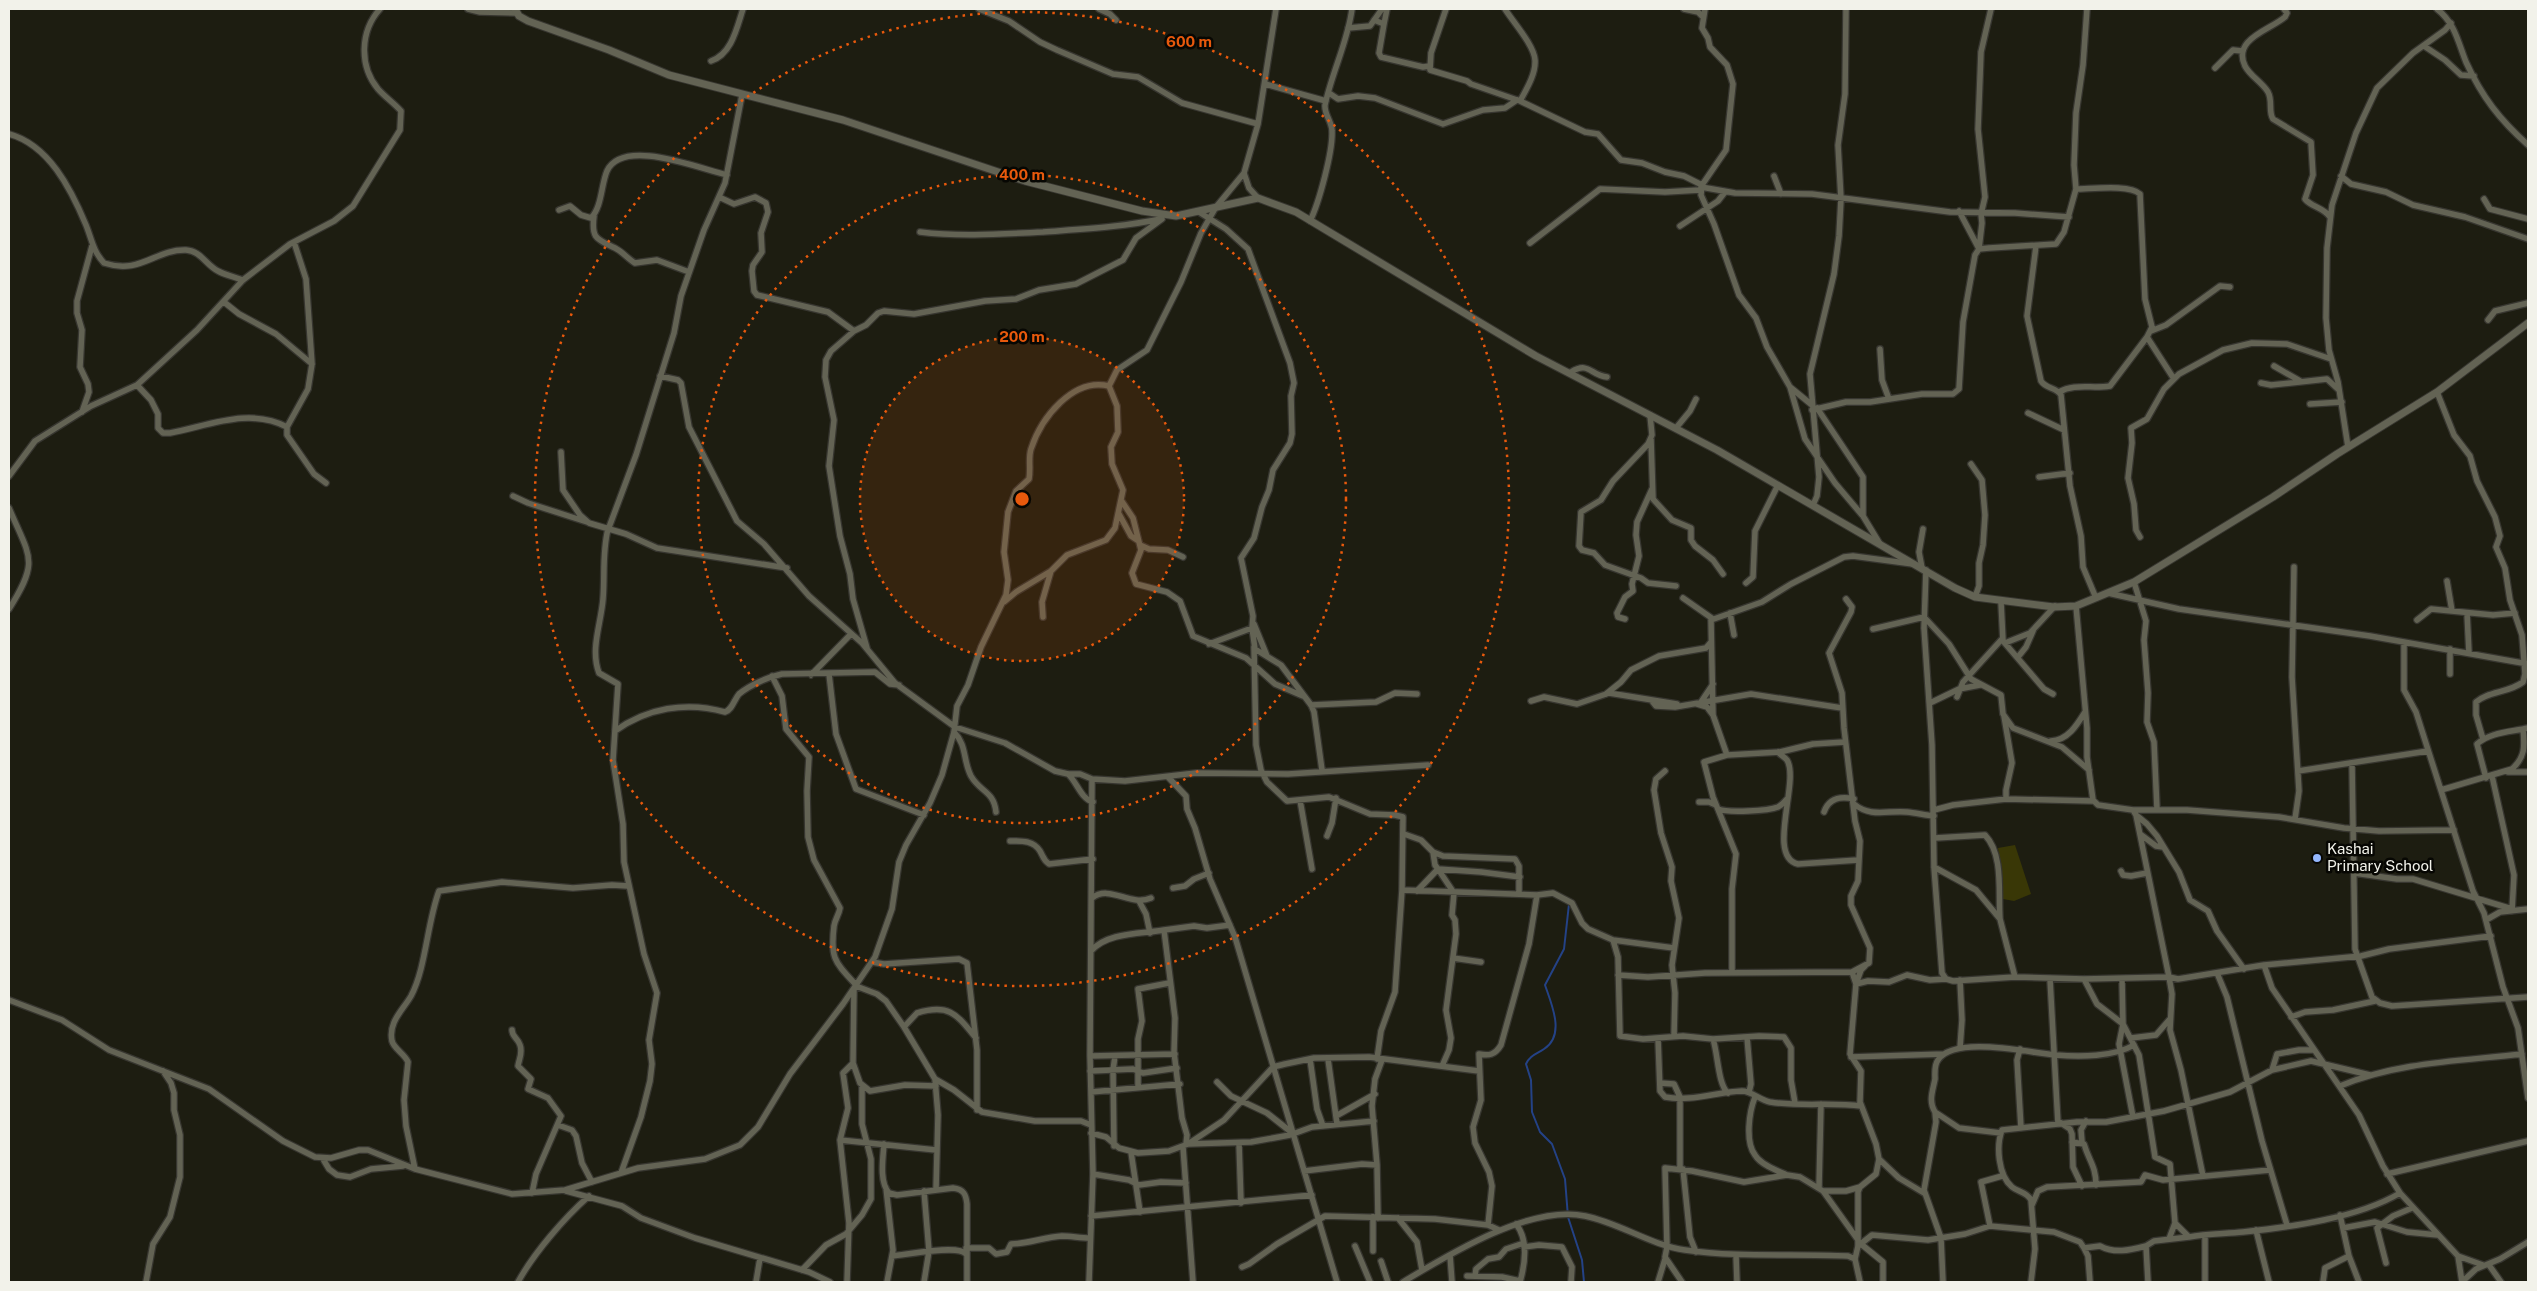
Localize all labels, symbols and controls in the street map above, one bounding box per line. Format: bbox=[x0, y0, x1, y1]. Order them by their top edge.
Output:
text: 600 m bbox=[1166, 33, 1212, 50]
text: 400 m bbox=[999, 166, 1045, 183]
text: 200 m bbox=[999, 328, 1045, 345]
centre of rings bbox=[1013, 490, 1031, 508]
place label: Kashai Primary School bbox=[2327, 840, 2433, 874]
marker: Kashai Primary School bbox=[2311, 852, 2323, 864]

